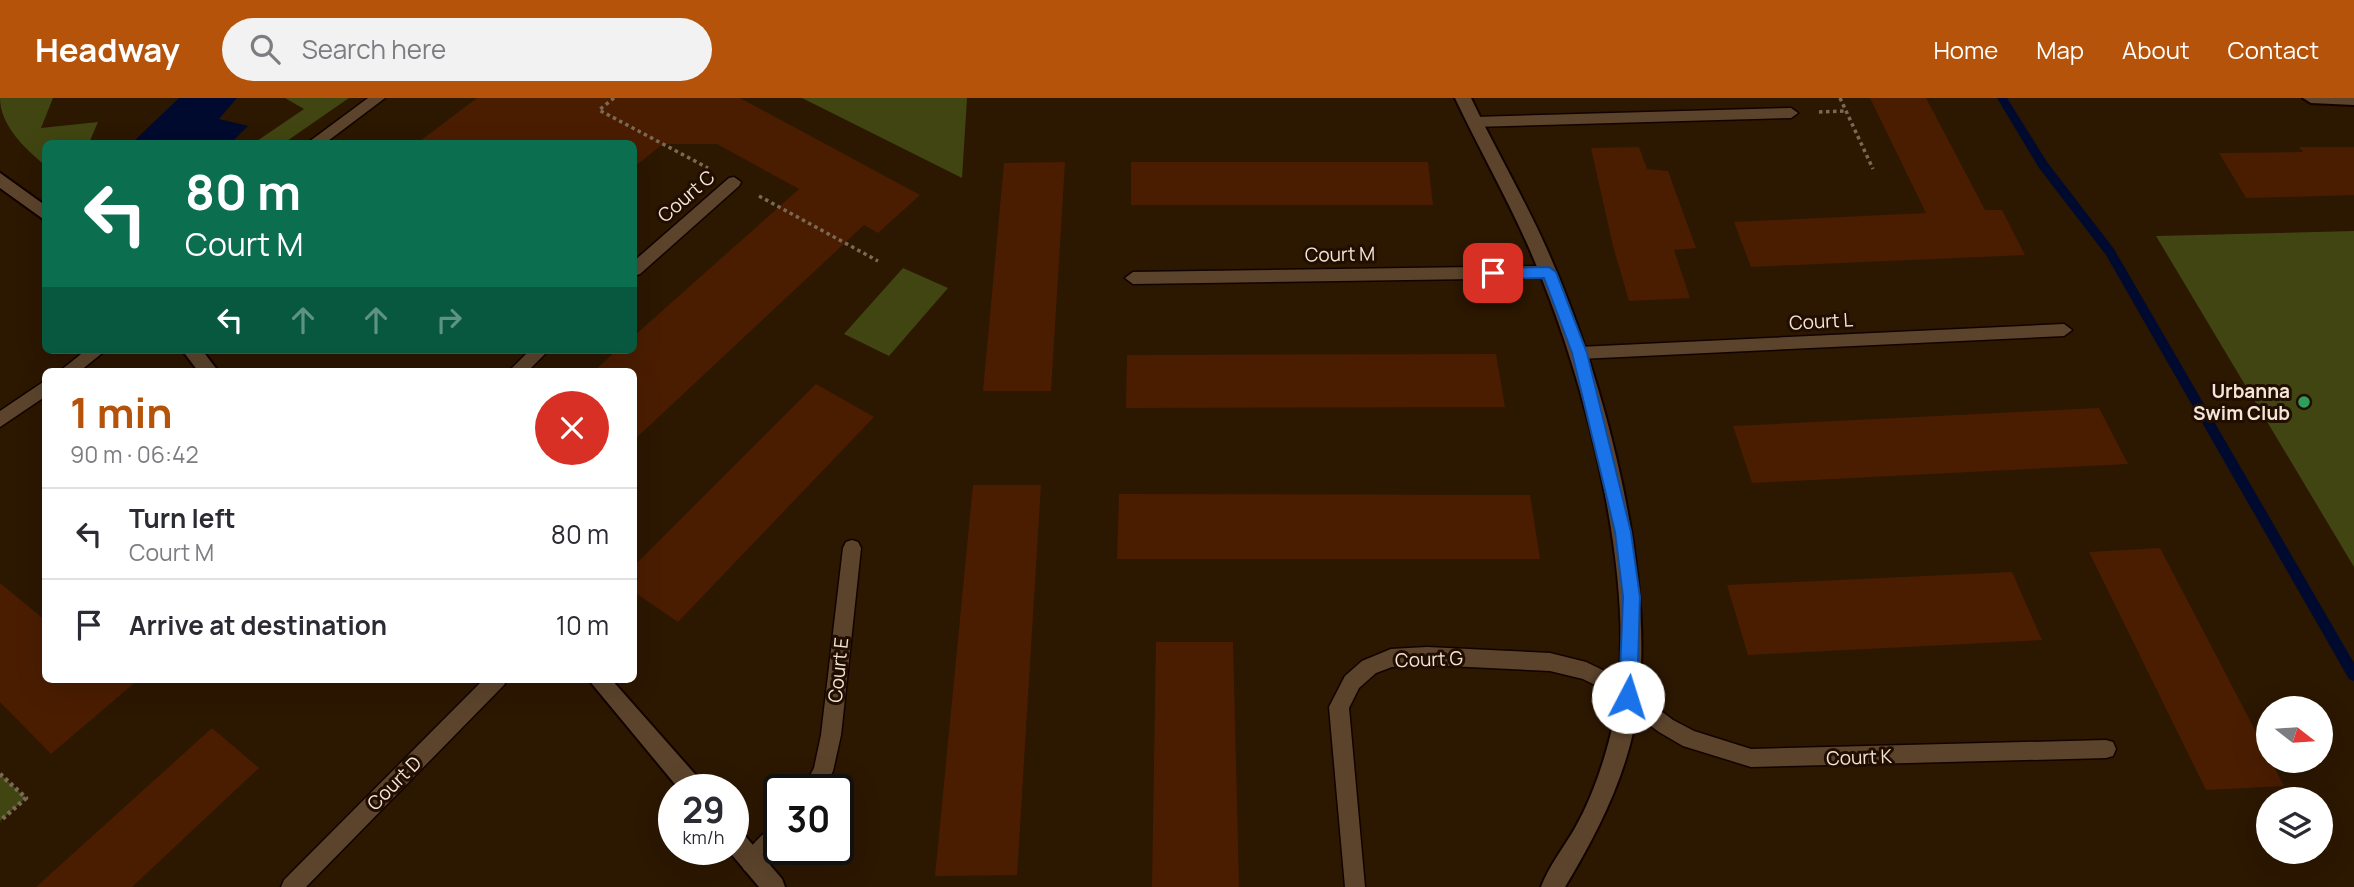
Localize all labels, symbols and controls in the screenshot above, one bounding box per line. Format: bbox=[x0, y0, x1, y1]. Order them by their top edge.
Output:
search box bbox=[222, 18, 712, 81]
text: Headway bbox=[35, 27, 180, 72]
icon: search bbox=[246, 30, 284, 68]
text: Search here bbox=[302, 31, 446, 67]
text: Home bbox=[1933, 33, 1998, 66]
text: Map bbox=[2036, 33, 2084, 66]
text: About bbox=[2122, 33, 2190, 66]
text: Contact bbox=[2228, 33, 2319, 66]
text: 80 m bbox=[185, 158, 301, 225]
street label: Court C bbox=[652, 164, 720, 228]
icon: left bbox=[70, 168, 161, 259]
text: Court M bbox=[185, 222, 303, 266]
street label: Court M bbox=[1305, 240, 1375, 268]
pin bbox=[1463, 243, 1523, 303]
icon: arrive bbox=[1474, 254, 1512, 292]
icon: left bbox=[211, 301, 249, 339]
icon: ahead bbox=[284, 301, 322, 339]
icon: ahead bbox=[357, 301, 395, 339]
icon: right bbox=[430, 301, 468, 339]
street label: Court L bbox=[1788, 306, 1854, 336]
place label: Urbanna Swim Club bbox=[2193, 378, 2290, 426]
text: 1 min bbox=[70, 383, 173, 441]
button: close bbox=[535, 391, 609, 465]
marker: Urbanna Swim Club bbox=[2296, 394, 2312, 410]
text: 90 m · 06:42 bbox=[70, 438, 199, 470]
text: Turn left bbox=[129, 500, 236, 536]
icon: left bbox=[70, 515, 108, 553]
text: 80 m bbox=[551, 516, 609, 552]
text: Court M bbox=[129, 536, 214, 568]
icon: arrive bbox=[70, 606, 108, 644]
text: Arrive at destination bbox=[129, 607, 387, 643]
text: 10 m bbox=[556, 607, 609, 643]
street label: Court E bbox=[822, 636, 854, 704]
street label: Court G bbox=[1395, 645, 1463, 673]
position arrow bbox=[1591, 660, 1665, 734]
north arrow bbox=[2256, 696, 2333, 774]
map controls bbox=[2256, 696, 2333, 864]
street label: Court K bbox=[1826, 743, 1893, 771]
street label: Court D bbox=[361, 750, 427, 816]
speed limit sign: 30 bbox=[763, 774, 854, 865]
text: 29 bbox=[682, 786, 725, 834]
button: layers bbox=[2256, 787, 2333, 864]
text: km/h bbox=[683, 825, 724, 849]

